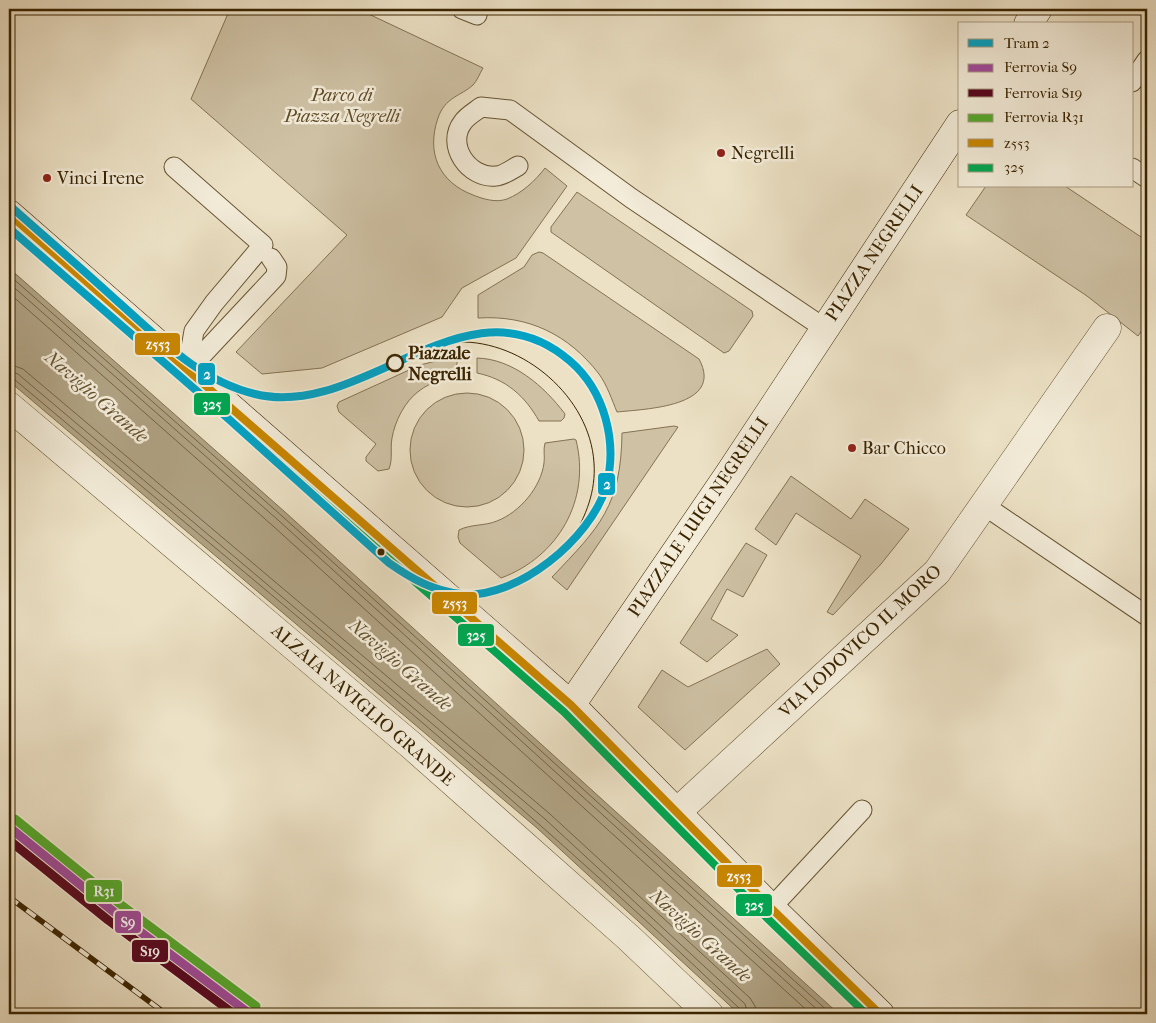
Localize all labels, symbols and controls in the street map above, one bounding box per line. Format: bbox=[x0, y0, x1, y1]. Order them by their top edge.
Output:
legend bbox=[958, 22, 1134, 188]
text: Tram 2 bbox=[1004, 34, 1050, 52]
text: Ferrovia S9 bbox=[1004, 58, 1077, 76]
text: Ferrovia S19 bbox=[1004, 84, 1083, 102]
park label: Parco di Piazza Negrelli bbox=[283, 85, 402, 127]
text: Ferrovia R31 bbox=[1004, 108, 1084, 126]
text: z553 bbox=[1004, 134, 1030, 152]
place label: Negrelli bbox=[731, 143, 795, 164]
marker: Negrelli bbox=[715, 147, 727, 159]
text: 325 bbox=[1004, 158, 1024, 176]
place label: Vinci Irene bbox=[56, 168, 144, 189]
marker: Vinci Irene bbox=[41, 172, 53, 184]
street label: PIAZZA NEGRELLI bbox=[821, 181, 928, 325]
line badge: z553 bbox=[134, 332, 181, 356]
text: z553 bbox=[145, 336, 170, 353]
place label: Piazzale Negrelli bbox=[408, 343, 472, 385]
water label: Naviglio Grande bbox=[40, 345, 153, 448]
marker: Piazzale Negrelli bbox=[386, 354, 404, 372]
line badge: 2 bbox=[197, 362, 216, 386]
text: 2 bbox=[203, 366, 211, 383]
line badge: 325 bbox=[193, 392, 231, 416]
text: 325 bbox=[203, 396, 222, 413]
street label: PIAZZALE LUIGI NEGRELLI bbox=[624, 413, 773, 621]
place label: Bar Chicco bbox=[862, 438, 946, 459]
marker: Bar Chicco bbox=[846, 442, 858, 454]
line badge: 2 bbox=[597, 472, 616, 496]
text: 2 bbox=[603, 476, 611, 493]
unlabelled marker bbox=[376, 547, 386, 557]
street label: VIA LODOVICO IL MORO bbox=[774, 561, 946, 723]
line badge: z553 bbox=[431, 591, 478, 615]
text: z553 bbox=[442, 595, 467, 612]
water label: Naviglio Grande bbox=[344, 613, 457, 716]
street label: ALZAIA NAVIGLIO GRANDE bbox=[266, 620, 458, 791]
line badge: 325 bbox=[457, 623, 495, 647]
text: 325 bbox=[467, 627, 486, 644]
line badge: z553 bbox=[716, 864, 763, 888]
text: z553 bbox=[726, 868, 751, 885]
line badge: R31 bbox=[85, 879, 123, 903]
text: R31 bbox=[94, 883, 114, 900]
water label: Naviglio Grande bbox=[644, 884, 757, 988]
line badge: 325 bbox=[735, 893, 773, 917]
text: 325 bbox=[745, 897, 764, 914]
line badge: S9 bbox=[114, 910, 142, 934]
text: S9 bbox=[121, 914, 135, 931]
line badge: S19 bbox=[131, 939, 169, 963]
text: S19 bbox=[140, 943, 160, 960]

